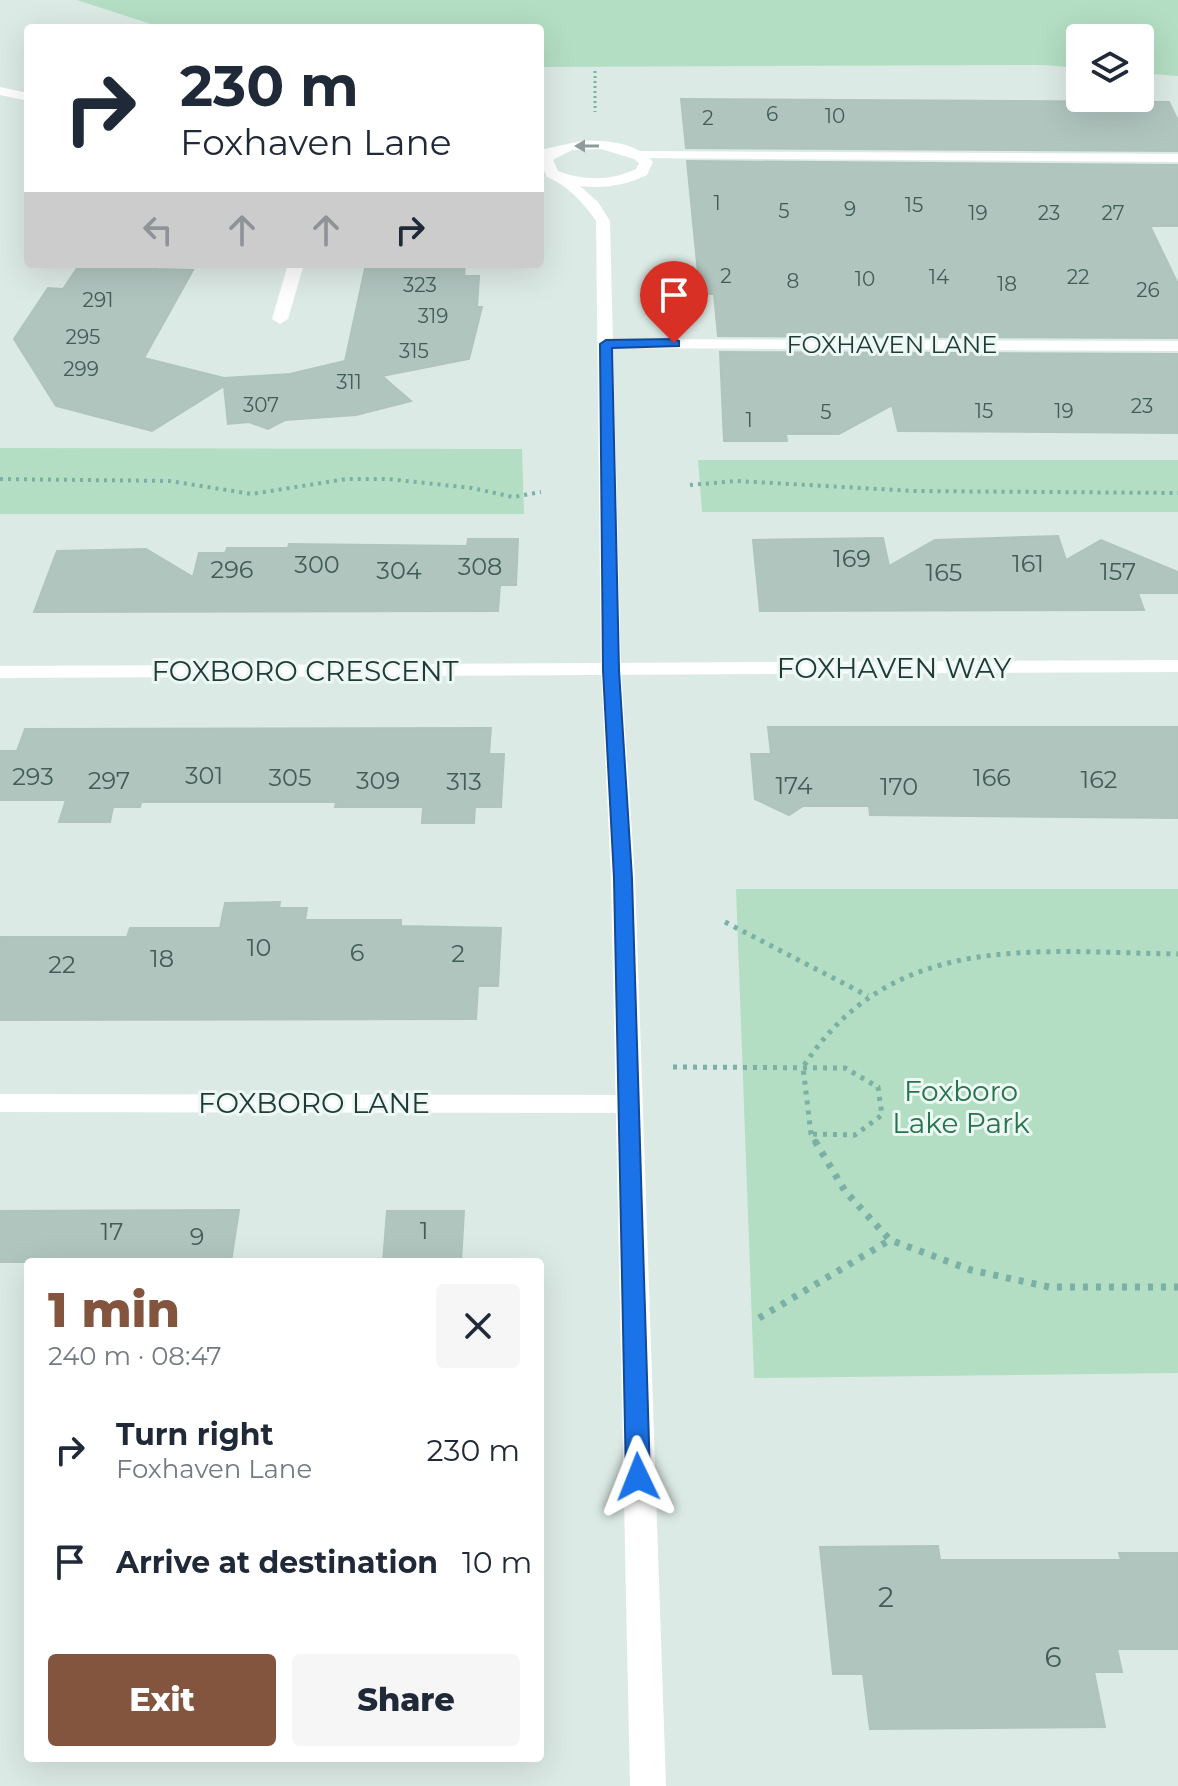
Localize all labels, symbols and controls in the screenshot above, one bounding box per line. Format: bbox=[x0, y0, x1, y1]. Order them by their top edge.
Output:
map controls bbox=[1066, 24, 1154, 112]
button: layers bbox=[1066, 24, 1154, 112]
text: 230 m bbox=[180, 52, 359, 120]
icon: right bbox=[48, 56, 152, 160]
house number: 6 bbox=[766, 102, 778, 126]
house number: 10 bbox=[825, 104, 845, 128]
house number: 2 bbox=[702, 106, 714, 130]
text: Foxhaven Lane bbox=[180, 120, 452, 164]
one-way arrow bbox=[574, 140, 599, 152]
house number: 1 bbox=[713, 191, 721, 215]
house number: 15 bbox=[905, 193, 923, 217]
house number: 9 bbox=[844, 197, 856, 221]
house number: 5 bbox=[778, 199, 790, 223]
house number: 19 bbox=[968, 201, 988, 225]
house number: 23 bbox=[1038, 201, 1060, 225]
house number: 27 bbox=[1101, 201, 1125, 225]
icon: left bbox=[136, 208, 180, 252]
icon: ahead bbox=[220, 208, 264, 252]
icon: ahead bbox=[304, 208, 348, 252]
icon: right bbox=[388, 208, 432, 252]
pin bbox=[640, 261, 708, 343]
house number: 2 bbox=[720, 264, 732, 288]
house number: 14 bbox=[929, 265, 949, 289]
house number: 22 bbox=[1067, 265, 1089, 289]
house number: 10 bbox=[855, 267, 875, 291]
house number: 8 bbox=[787, 269, 799, 293]
house number: 18 bbox=[997, 272, 1017, 296]
house number: 323 bbox=[403, 273, 437, 297]
icon: arrive bbox=[652, 273, 696, 317]
house number: 26 bbox=[1136, 278, 1160, 302]
house number: 291 bbox=[83, 288, 113, 312]
house number: 319 bbox=[418, 304, 448, 328]
house number: 295 bbox=[66, 325, 100, 349]
street label: FOXHAVEN LANE bbox=[787, 330, 997, 359]
house number: 315 bbox=[399, 339, 429, 363]
house number: 299 bbox=[63, 357, 99, 381]
house number: 311 bbox=[336, 370, 362, 394]
house number: 307 bbox=[243, 393, 279, 417]
house number: 23 bbox=[1131, 394, 1153, 418]
house number: 15 bbox=[975, 399, 993, 423]
house number: 19 bbox=[1054, 399, 1074, 423]
house number: 5 bbox=[820, 400, 832, 424]
house number: 1 bbox=[745, 408, 753, 432]
house number: 169 bbox=[833, 544, 871, 573]
house number: 161 bbox=[1012, 549, 1044, 578]
house number: 300 bbox=[294, 550, 340, 579]
house number: 308 bbox=[458, 552, 502, 581]
house number: 296 bbox=[211, 555, 253, 584]
house number: 304 bbox=[376, 556, 422, 585]
house number: 157 bbox=[1100, 557, 1136, 586]
house number: 165 bbox=[926, 558, 962, 587]
street label: FOXHAVEN WAY bbox=[777, 651, 1011, 685]
street label: FOXBORO CRESCENT bbox=[151, 654, 459, 688]
house number: 301 bbox=[185, 761, 223, 790]
house number: 293 bbox=[12, 762, 54, 791]
house number: 305 bbox=[268, 763, 312, 792]
house number: 166 bbox=[973, 763, 1011, 792]
house number: 162 bbox=[1081, 765, 1117, 794]
house number: 297 bbox=[88, 766, 130, 795]
house number: 309 bbox=[356, 766, 400, 795]
house number: 313 bbox=[446, 767, 482, 796]
house number: 174 bbox=[775, 771, 813, 800]
house number: 170 bbox=[880, 772, 918, 801]
house number: 10 bbox=[247, 933, 271, 962]
house number: 6 bbox=[350, 938, 364, 967]
house number: 2 bbox=[451, 939, 465, 968]
house number: 18 bbox=[150, 944, 174, 973]
house number: 22 bbox=[48, 950, 76, 979]
park label: Foxboro Lake Park bbox=[892, 1074, 1030, 1140]
street label: FOXBORO LANE bbox=[198, 1086, 430, 1120]
house number: 1 bbox=[420, 1216, 428, 1245]
house number: 17 bbox=[101, 1217, 123, 1246]
house number: 9 bbox=[190, 1222, 204, 1251]
text: 1 min bbox=[48, 1281, 180, 1339]
button: close bbox=[436, 1284, 520, 1368]
text: 240 m · 08:47 bbox=[48, 1340, 222, 1372]
text: Turn right bbox=[116, 1416, 273, 1453]
icon: right bbox=[48, 1428, 92, 1472]
text: 230 m bbox=[426, 1432, 520, 1469]
position arrow bbox=[596, 1435, 680, 1519]
text: Foxhaven Lane bbox=[116, 1453, 312, 1485]
icon: arrive bbox=[48, 1540, 92, 1584]
text: Arrive at destination bbox=[116, 1544, 438, 1581]
text: 10 m bbox=[462, 1544, 532, 1581]
house number: 2 bbox=[878, 1580, 894, 1614]
house number: 6 bbox=[1044, 1640, 1062, 1674]
button: Exit bbox=[48, 1654, 276, 1746]
button: Share bbox=[292, 1654, 520, 1746]

